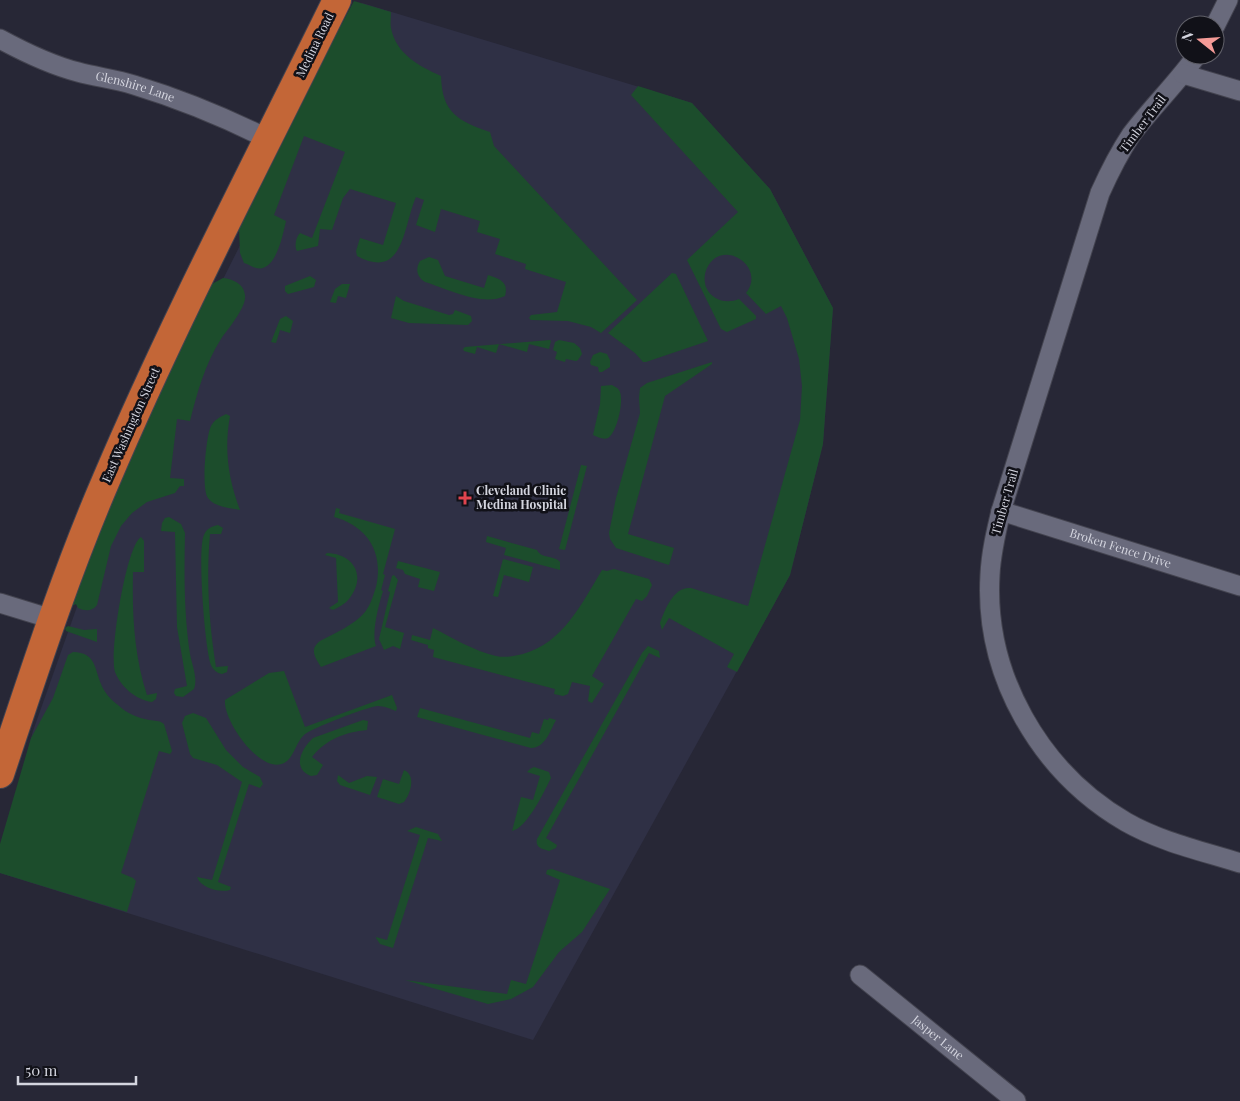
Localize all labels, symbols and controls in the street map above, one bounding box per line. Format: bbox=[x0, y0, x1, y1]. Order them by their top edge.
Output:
street label: Medina Road bbox=[292, 10, 337, 80]
north arrow bbox=[1175, 15, 1225, 65]
text: N bbox=[1177, 28, 1198, 44]
street label: Glenshire Lane bbox=[95, 67, 177, 105]
street label: Timber Trail bbox=[1115, 91, 1169, 155]
street label: East Washington Street bbox=[98, 364, 163, 485]
street label: Timber Trail bbox=[987, 466, 1021, 537]
place label: Cleveland Clinic Medina Hospital bbox=[476, 482, 567, 512]
marker: Cleveland Clinic Medina Hospital bbox=[458, 491, 472, 505]
street label: Broken Fence Drive bbox=[1068, 524, 1173, 571]
street label: Jasper Lane bbox=[908, 1011, 968, 1063]
scale bar bbox=[18, 1054, 135, 1086]
text: 50 m bbox=[25, 1060, 58, 1080]

